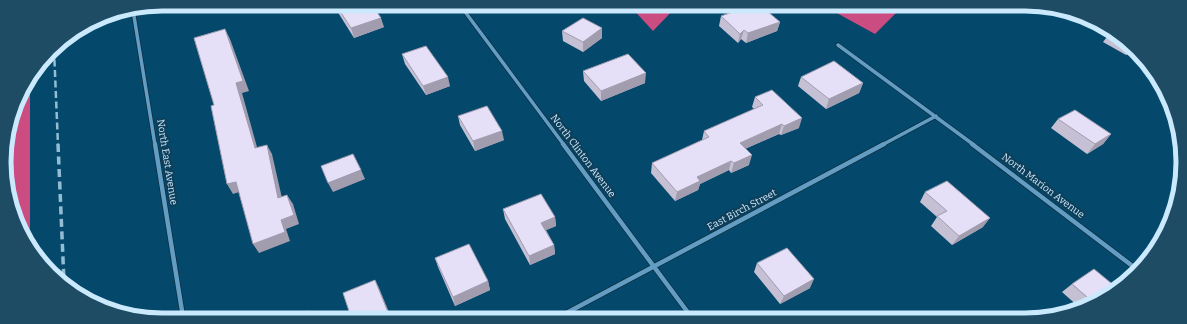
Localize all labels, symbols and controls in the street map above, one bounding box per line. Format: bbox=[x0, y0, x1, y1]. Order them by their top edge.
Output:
street label: North Clinton Avenue bbox=[548, 112, 618, 200]
street label: North East Avenue bbox=[154, 118, 180, 206]
street label: North Marion Avenue bbox=[999, 151, 1087, 221]
street label: East Birch Street bbox=[705, 187, 779, 233]

